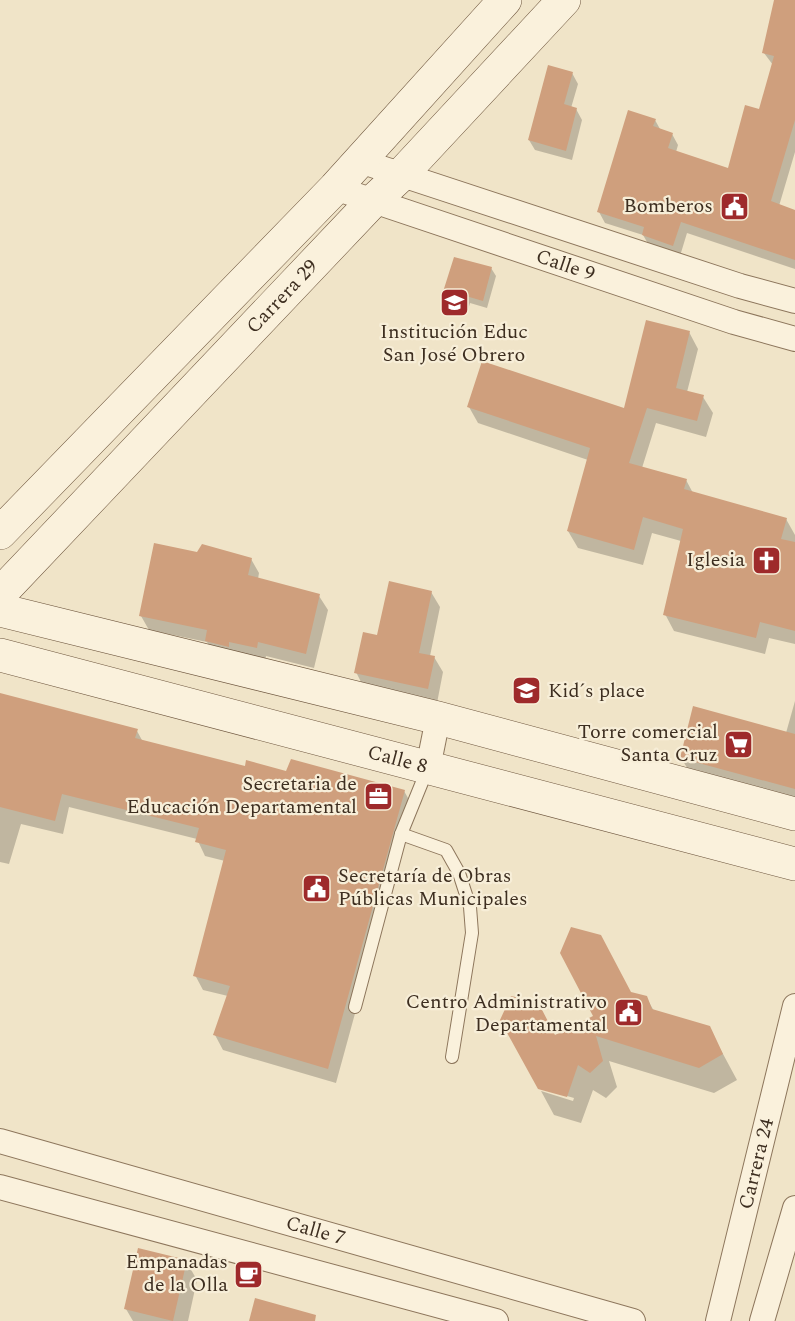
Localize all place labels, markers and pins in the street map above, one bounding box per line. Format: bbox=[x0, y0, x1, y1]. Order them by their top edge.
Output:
public building icon: Bomberos bbox=[718, 190, 750, 222]
place label: Bomberos bbox=[623, 191, 713, 221]
school or university icon: Institución Educ San José Obrero bbox=[438, 286, 470, 318]
place label: Institución Educ San José Obrero bbox=[380, 317, 528, 370]
church icon: Iglesia bbox=[750, 544, 782, 576]
place label: Iglesia bbox=[686, 545, 745, 575]
school or university icon: Kid´s place bbox=[511, 675, 543, 707]
place label: Kid´s place bbox=[548, 676, 645, 706]
place label: Torre comercial Santa Cruz bbox=[578, 717, 718, 770]
supermarket icon: Torre comercial Santa Cruz bbox=[723, 728, 755, 760]
place label: Secretaria de Educación Departamental bbox=[127, 769, 357, 822]
office icon: Secretaria de Educación Departamental bbox=[362, 780, 394, 812]
place label: Secretaría de Obras Públicas Municipales bbox=[338, 861, 528, 914]
public building icon: Secretaría de Obras Públicas Municipales bbox=[301, 872, 333, 904]
place label: Centro Administrativo Departamental bbox=[406, 987, 607, 1040]
public building icon: Centro Administrativo Departamental bbox=[612, 997, 644, 1029]
place label: Empanadas de la Olla bbox=[126, 1247, 228, 1300]
cafe icon: Empanadas de la Olla bbox=[233, 1258, 265, 1290]

